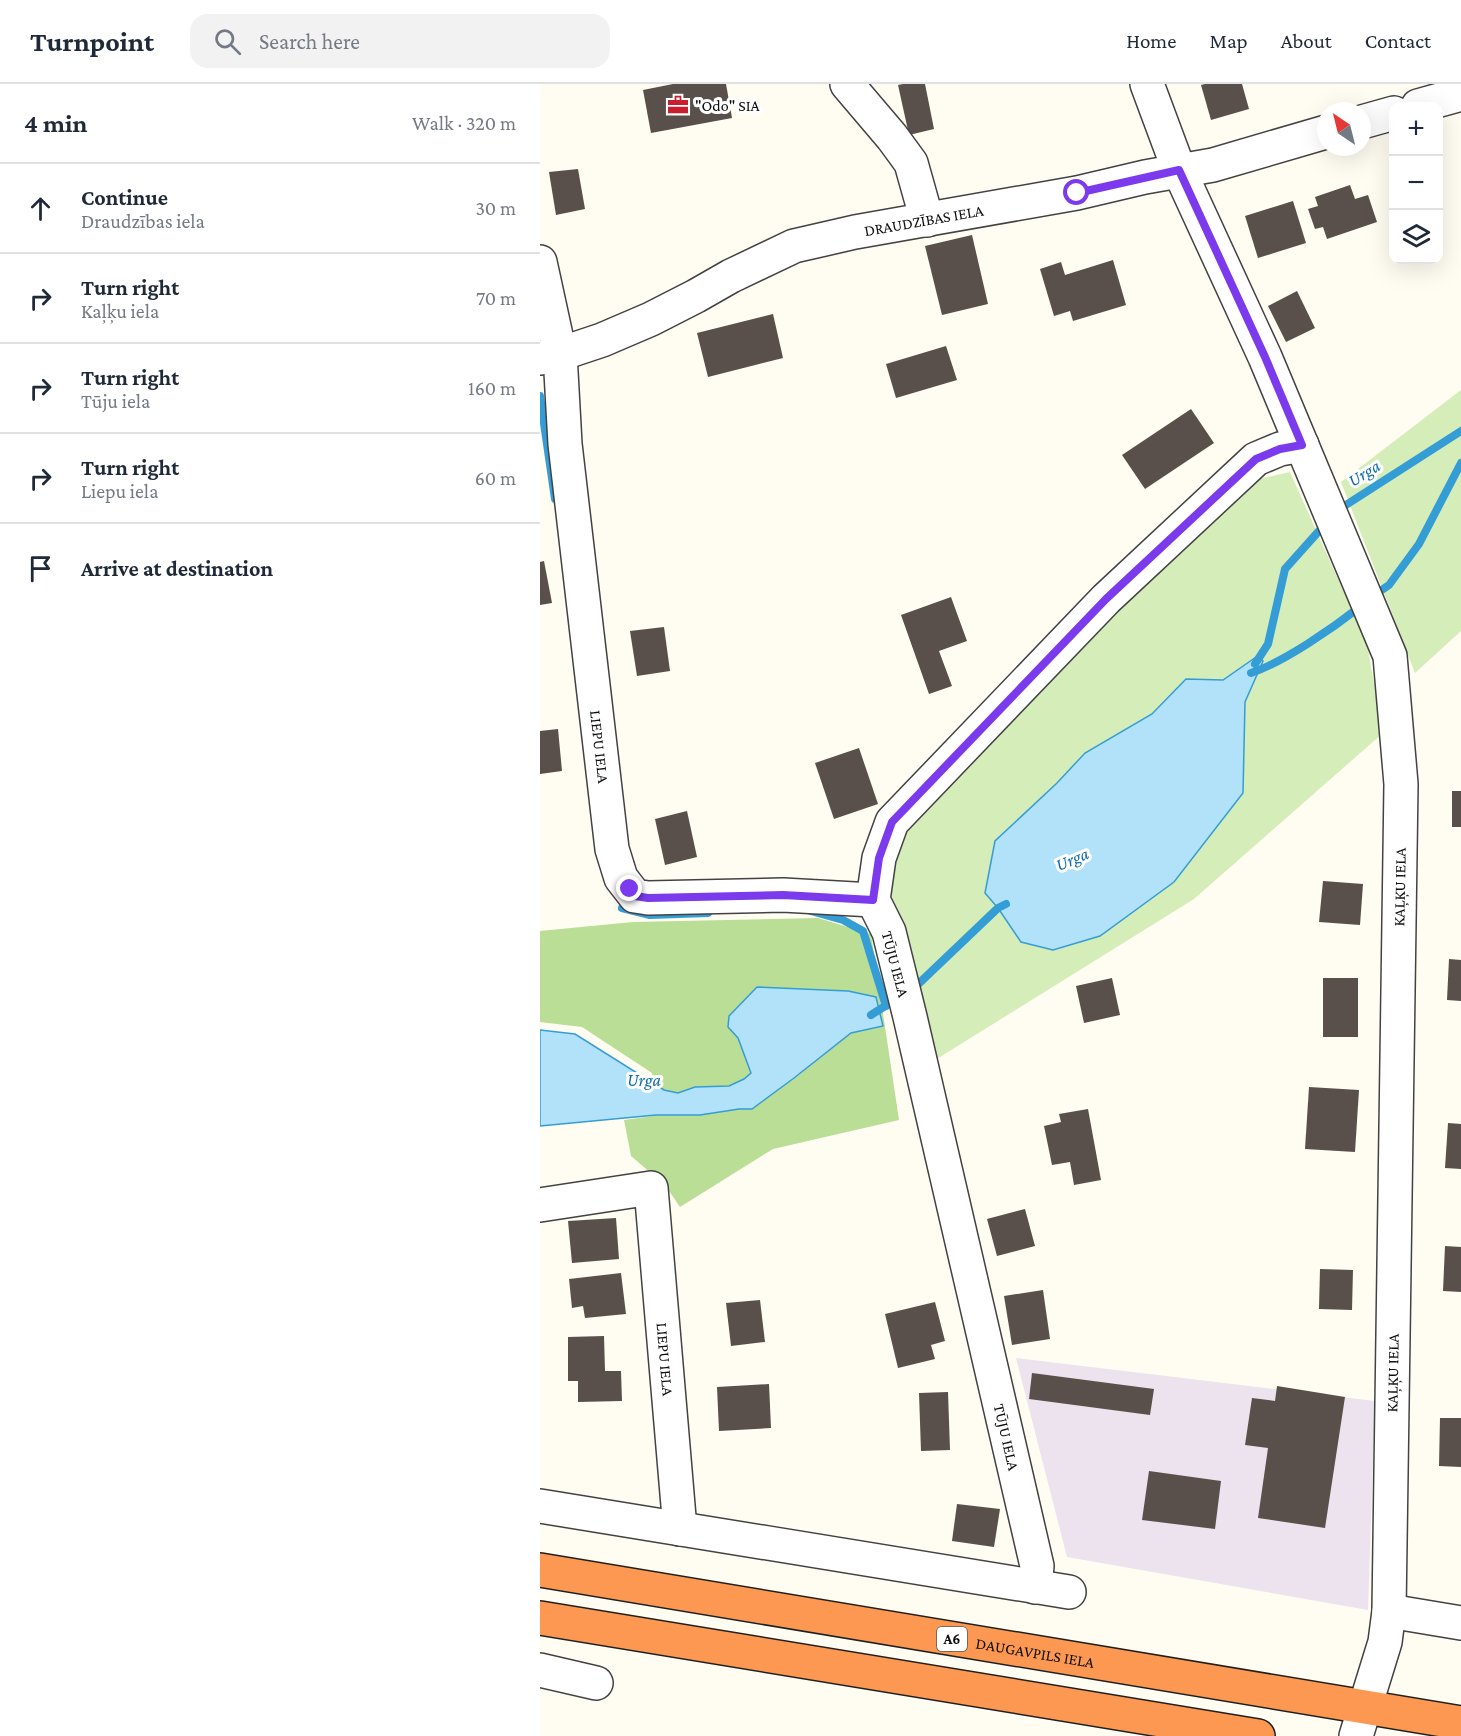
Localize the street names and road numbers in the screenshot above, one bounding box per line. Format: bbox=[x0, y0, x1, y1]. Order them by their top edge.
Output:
street label: DRAUDZĪBAS IELA bbox=[863, 201, 986, 239]
street label: LIEPU IELA bbox=[587, 709, 612, 785]
street label: KAĻĶU IELA bbox=[1390, 847, 1411, 927]
street label: TŪJU IELA bbox=[878, 929, 913, 1000]
street label: LIEPU IELA bbox=[653, 1322, 677, 1397]
street label: KAĻĶU IELA bbox=[1383, 1333, 1404, 1413]
street label: TŪJU IELA bbox=[990, 1402, 1023, 1473]
road number: A6 bbox=[937, 1627, 967, 1651]
street label: DAUGAVPILS IELA bbox=[975, 1635, 1097, 1671]

